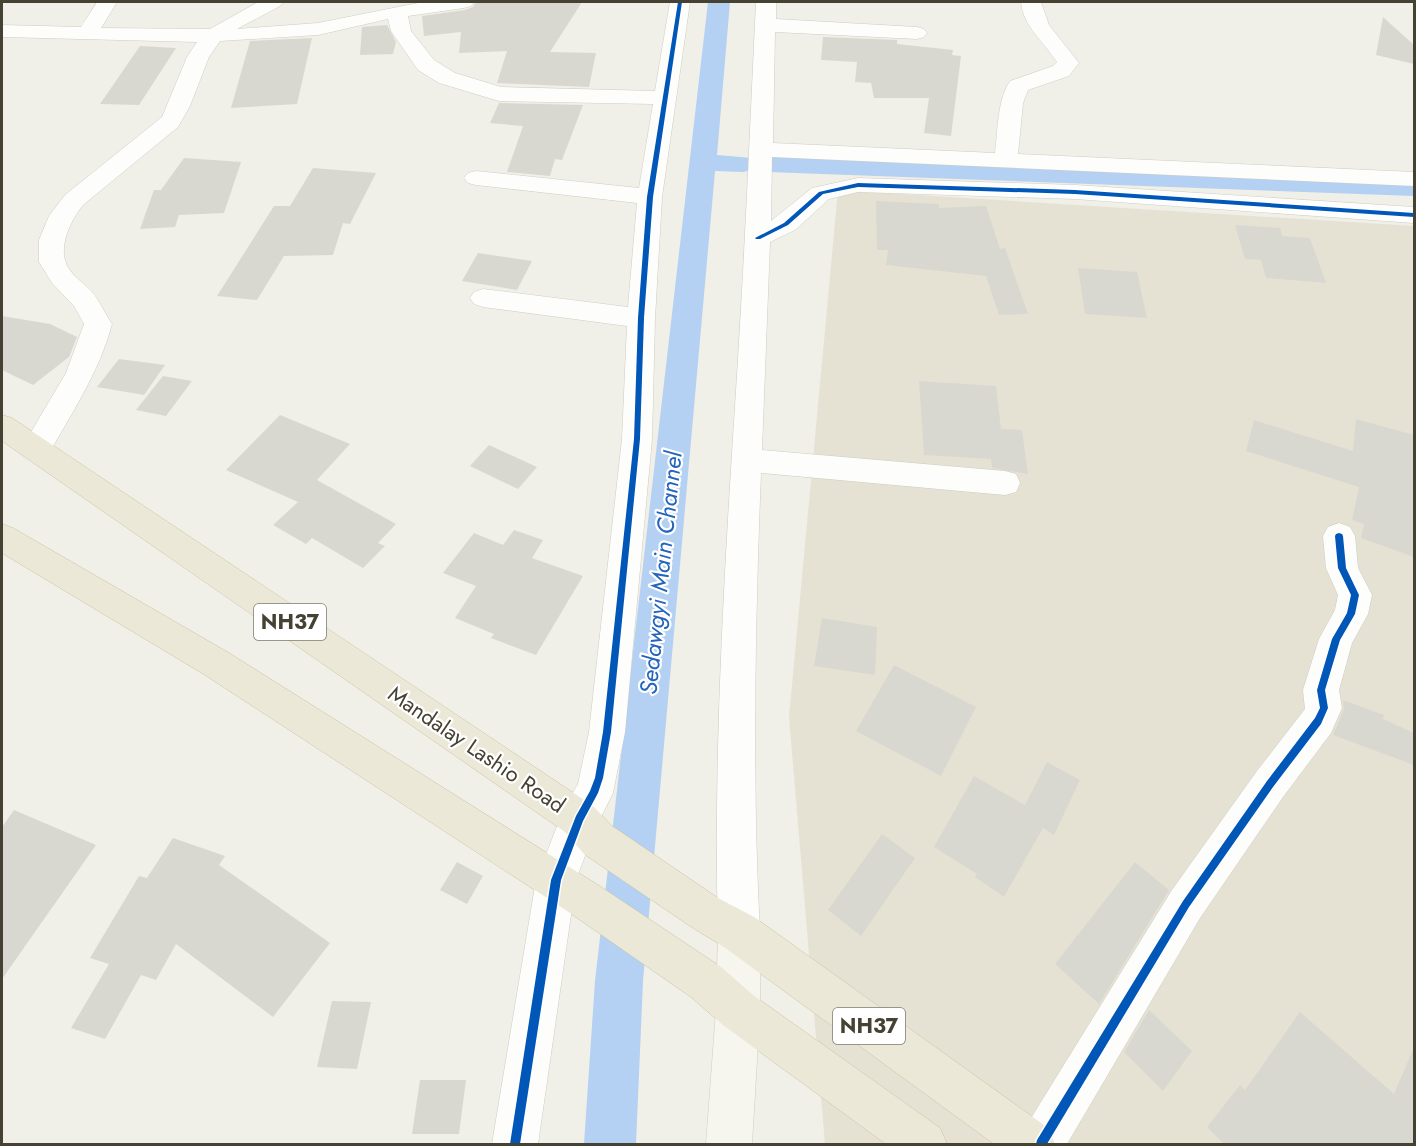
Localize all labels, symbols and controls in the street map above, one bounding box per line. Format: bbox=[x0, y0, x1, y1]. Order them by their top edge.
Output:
water label: Sedawgyi Main Channel bbox=[630, 448, 691, 696]
road number: NH37 bbox=[254, 604, 326, 640]
street label: Mandalay Lashio Road bbox=[382, 678, 572, 820]
road number: NH37 bbox=[833, 1008, 905, 1044]

